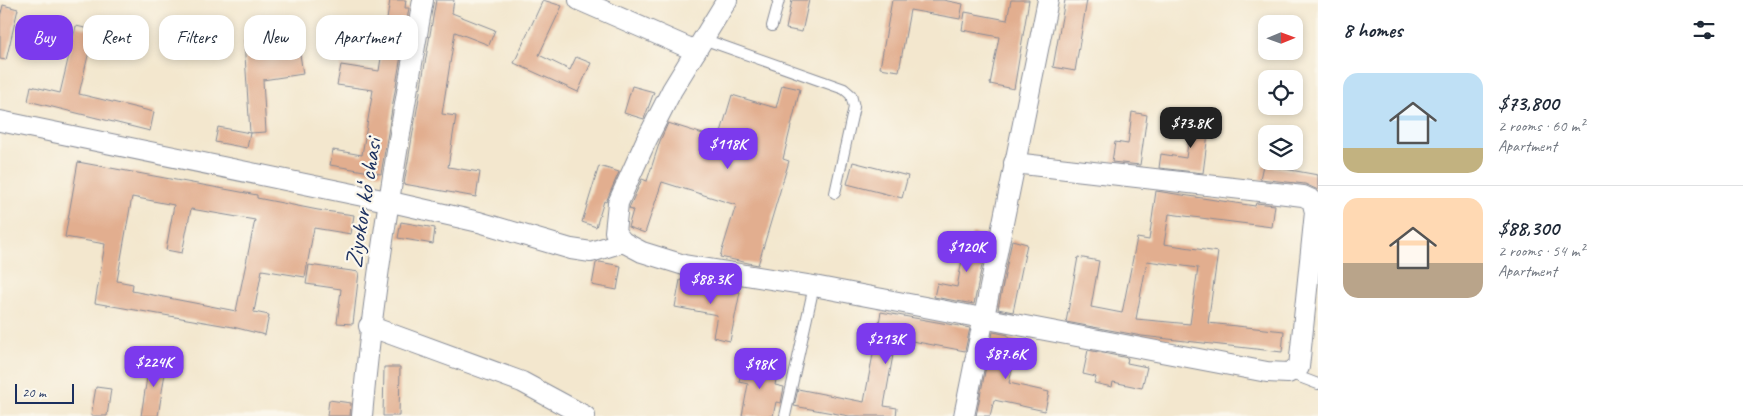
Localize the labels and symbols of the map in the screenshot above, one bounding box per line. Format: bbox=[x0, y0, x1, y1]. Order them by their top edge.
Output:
north arrow bbox=[1258, 15, 1302, 60]
pin: $73.8K bbox=[1150, 106, 1232, 149]
pin: $118K bbox=[693, 128, 763, 170]
street label: Ziyokor koʻchasi bbox=[338, 134, 388, 270]
pin: $120K bbox=[932, 230, 1002, 273]
pin: $88.3K bbox=[670, 262, 752, 305]
pin: $213K bbox=[851, 322, 921, 365]
pin: $87.6K bbox=[965, 338, 1047, 380]
pin: $224K bbox=[119, 346, 189, 388]
pin: $98K bbox=[730, 348, 790, 390]
scale bar bbox=[15, 381, 74, 404]

